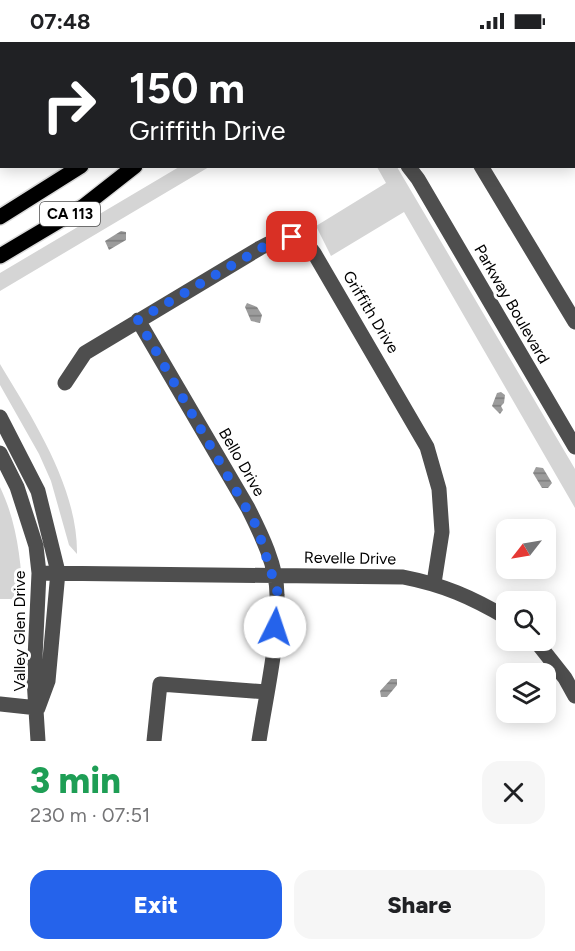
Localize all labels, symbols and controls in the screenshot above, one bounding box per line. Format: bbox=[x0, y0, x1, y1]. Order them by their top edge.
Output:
text: 07:48 bbox=[30, 8, 91, 35]
text: 150 m bbox=[129, 63, 245, 114]
icon: right bbox=[30, 66, 108, 144]
text: Griffith Drive bbox=[129, 114, 285, 147]
road number: CA 113 bbox=[40, 202, 100, 226]
pin bbox=[266, 211, 317, 262]
icon: arrive bbox=[275, 220, 308, 253]
street label: Parkway Boulevard bbox=[470, 241, 554, 367]
street label: Griffith Drive bbox=[339, 267, 403, 357]
street label: Bello Drive bbox=[215, 424, 269, 500]
north arrow bbox=[496, 519, 556, 579]
map controls bbox=[496, 519, 556, 723]
street label: Revelle Drive bbox=[304, 548, 396, 568]
street label: Valley Glen Drive bbox=[10, 570, 29, 691]
button: search bbox=[496, 591, 556, 651]
position arrow bbox=[243, 595, 307, 659]
button: layers bbox=[496, 663, 556, 723]
text: 3 min bbox=[30, 759, 121, 802]
button: close bbox=[482, 761, 545, 824]
text: 230 m · 07:51 bbox=[30, 803, 150, 827]
button: Exit bbox=[30, 870, 282, 939]
button: Share bbox=[294, 870, 545, 939]

